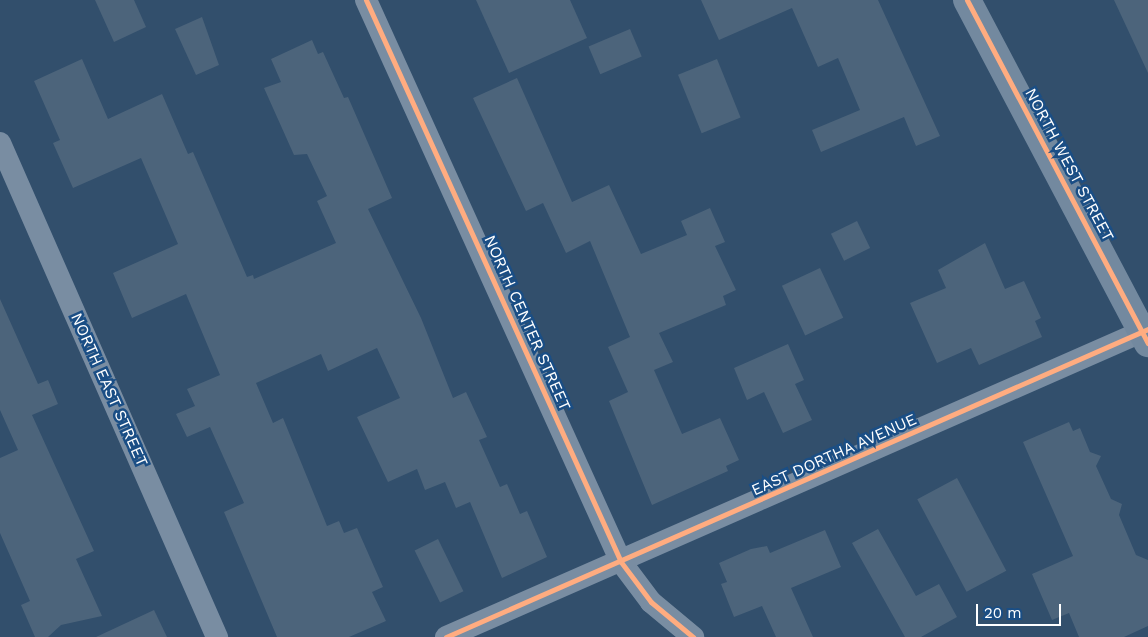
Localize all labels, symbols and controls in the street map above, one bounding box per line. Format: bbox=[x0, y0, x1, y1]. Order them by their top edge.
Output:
street label: NORTH WEST STREET bbox=[1020, 85, 1118, 245]
street label: NORTH CENTER STREET bbox=[480, 232, 574, 414]
street label: NORTH EAST STREET bbox=[66, 310, 152, 470]
street label: EAST DORTHA AVENUE bbox=[748, 410, 920, 500]
scale bar bbox=[978, 594, 1063, 626]
text: 20 m bbox=[984, 604, 1022, 622]

